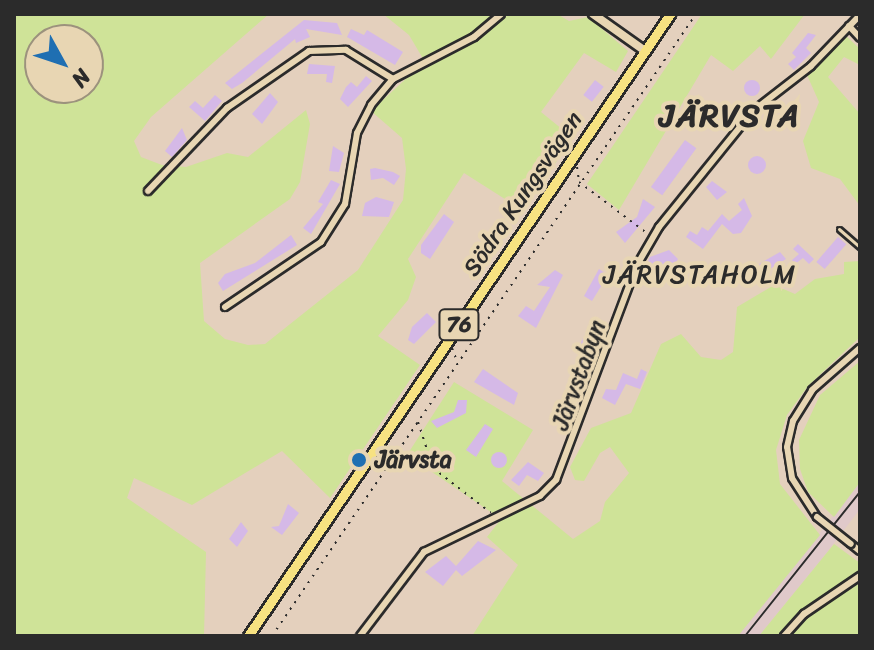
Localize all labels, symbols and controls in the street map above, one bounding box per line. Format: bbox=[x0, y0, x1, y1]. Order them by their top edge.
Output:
north arrow bbox=[24, 24, 104, 104]
text: N bbox=[61, 60, 101, 97]
district label: JÄRVSTA bbox=[659, 97, 801, 135]
street label: Södra Kungsvägen bbox=[458, 107, 588, 281]
district label: JÄRVSTAHOLM bbox=[602, 259, 798, 291]
road number: 76 bbox=[437, 307, 481, 343]
street label: Järvstabyn bbox=[546, 316, 612, 434]
place label: Järvsta bbox=[375, 446, 452, 474]
marker: Järvsta bbox=[350, 451, 368, 469]

